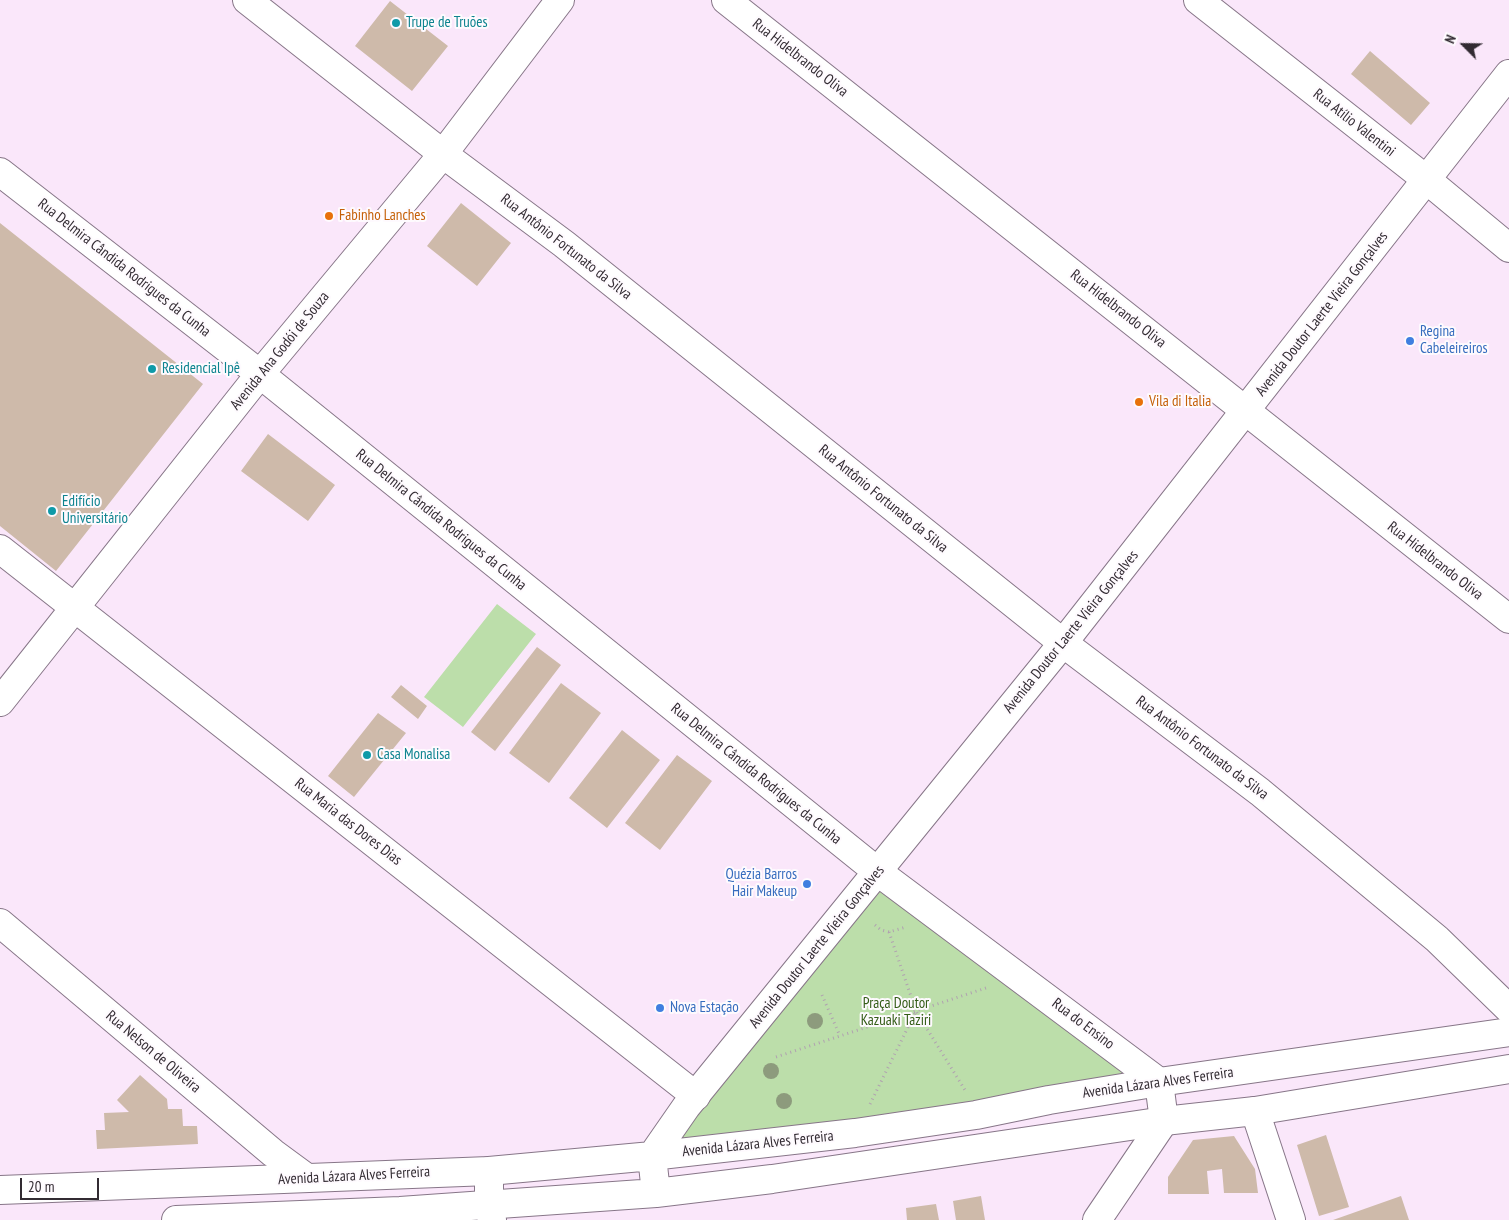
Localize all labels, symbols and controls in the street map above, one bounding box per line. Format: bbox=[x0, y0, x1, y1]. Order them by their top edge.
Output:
place label: Trupe de Truões bbox=[406, 14, 488, 32]
street label: Rua Hidelbrando Oliva bbox=[749, 15, 851, 101]
marker: Trupe de Truões bbox=[390, 17, 402, 29]
north arrow bbox=[1439, 20, 1489, 70]
text: N bbox=[1440, 32, 1460, 46]
street label: Rua Atílio Valentini bbox=[1309, 85, 1399, 161]
street label: Rua Antônio Fortunato da Silva bbox=[497, 190, 635, 304]
street label: Rua Delmira Cândida Rodrigues da Cunha bbox=[34, 195, 214, 341]
place label: Fabinho Lanches bbox=[339, 207, 426, 225]
marker: Fabinho Lanches bbox=[323, 210, 335, 222]
street label: Avenida Doutor Laerte Vieira Gonçalves bbox=[1252, 228, 1392, 400]
street label: Rua Hidelbrando Oliva bbox=[1067, 266, 1169, 352]
street label: Avenida Ana Godói de Souza bbox=[227, 288, 333, 414]
place label: Regina Cabeleireiros bbox=[1420, 323, 1488, 358]
marker: Regina Cabeleireiros bbox=[1404, 335, 1416, 347]
place label: Residencial Ipê bbox=[162, 360, 240, 378]
marker: Residencial Ipê bbox=[146, 363, 158, 375]
place label: Vila di Italia bbox=[1149, 393, 1211, 411]
marker: Vila di Italia bbox=[1133, 396, 1145, 408]
street label: Rua Antônio Fortunato da Silva bbox=[815, 441, 951, 557]
street label: Rua Delmira Cândida Rodrigues da Cunha bbox=[352, 446, 530, 594]
place label: Edifício Universitário bbox=[62, 493, 128, 528]
marker: Edifício Universitário bbox=[46, 505, 58, 517]
street label: Rua Hidelbrando Oliva bbox=[1384, 518, 1486, 604]
street label: Avenida Doutor Laerte Vieira Gonçalves bbox=[1000, 547, 1142, 717]
street label: Rua Antônio Fortunato da Silva bbox=[1132, 692, 1272, 804]
street label: Rua Delmira Cândida Rodrigues da Cunha bbox=[667, 700, 845, 848]
place label: Casa Monalisa bbox=[377, 746, 450, 764]
marker: Casa Monalisa bbox=[361, 749, 373, 761]
street label: Rua Maria das Dores Dias bbox=[291, 775, 405, 869]
street label: Avenida Doutor Laerte Vieira Gonçalves bbox=[746, 862, 888, 1032]
place label: Quézia Barros Hair Makeup bbox=[726, 866, 797, 901]
marker: Quézia Barros Hair Makeup bbox=[801, 878, 813, 890]
park label: Praça Doutor Kazuaki Taziri bbox=[861, 995, 931, 1030]
street label: Rua do Ensino bbox=[1048, 995, 1118, 1053]
place label: Nova Estação bbox=[670, 999, 739, 1017]
marker: Nova Estação bbox=[654, 1002, 666, 1014]
street label: Rua Nelson de Oliveira bbox=[102, 1007, 204, 1097]
street label: Avenida Lázara Alves Ferreira bbox=[1081, 1064, 1235, 1102]
street label: Avenida Lázara Alves Ferreira bbox=[681, 1127, 835, 1161]
street label: Avenida Lázara Alves Ferreira bbox=[278, 1163, 430, 1189]
scale bar bbox=[22, 1168, 101, 1200]
text: 20 m bbox=[28, 1177, 54, 1196]

